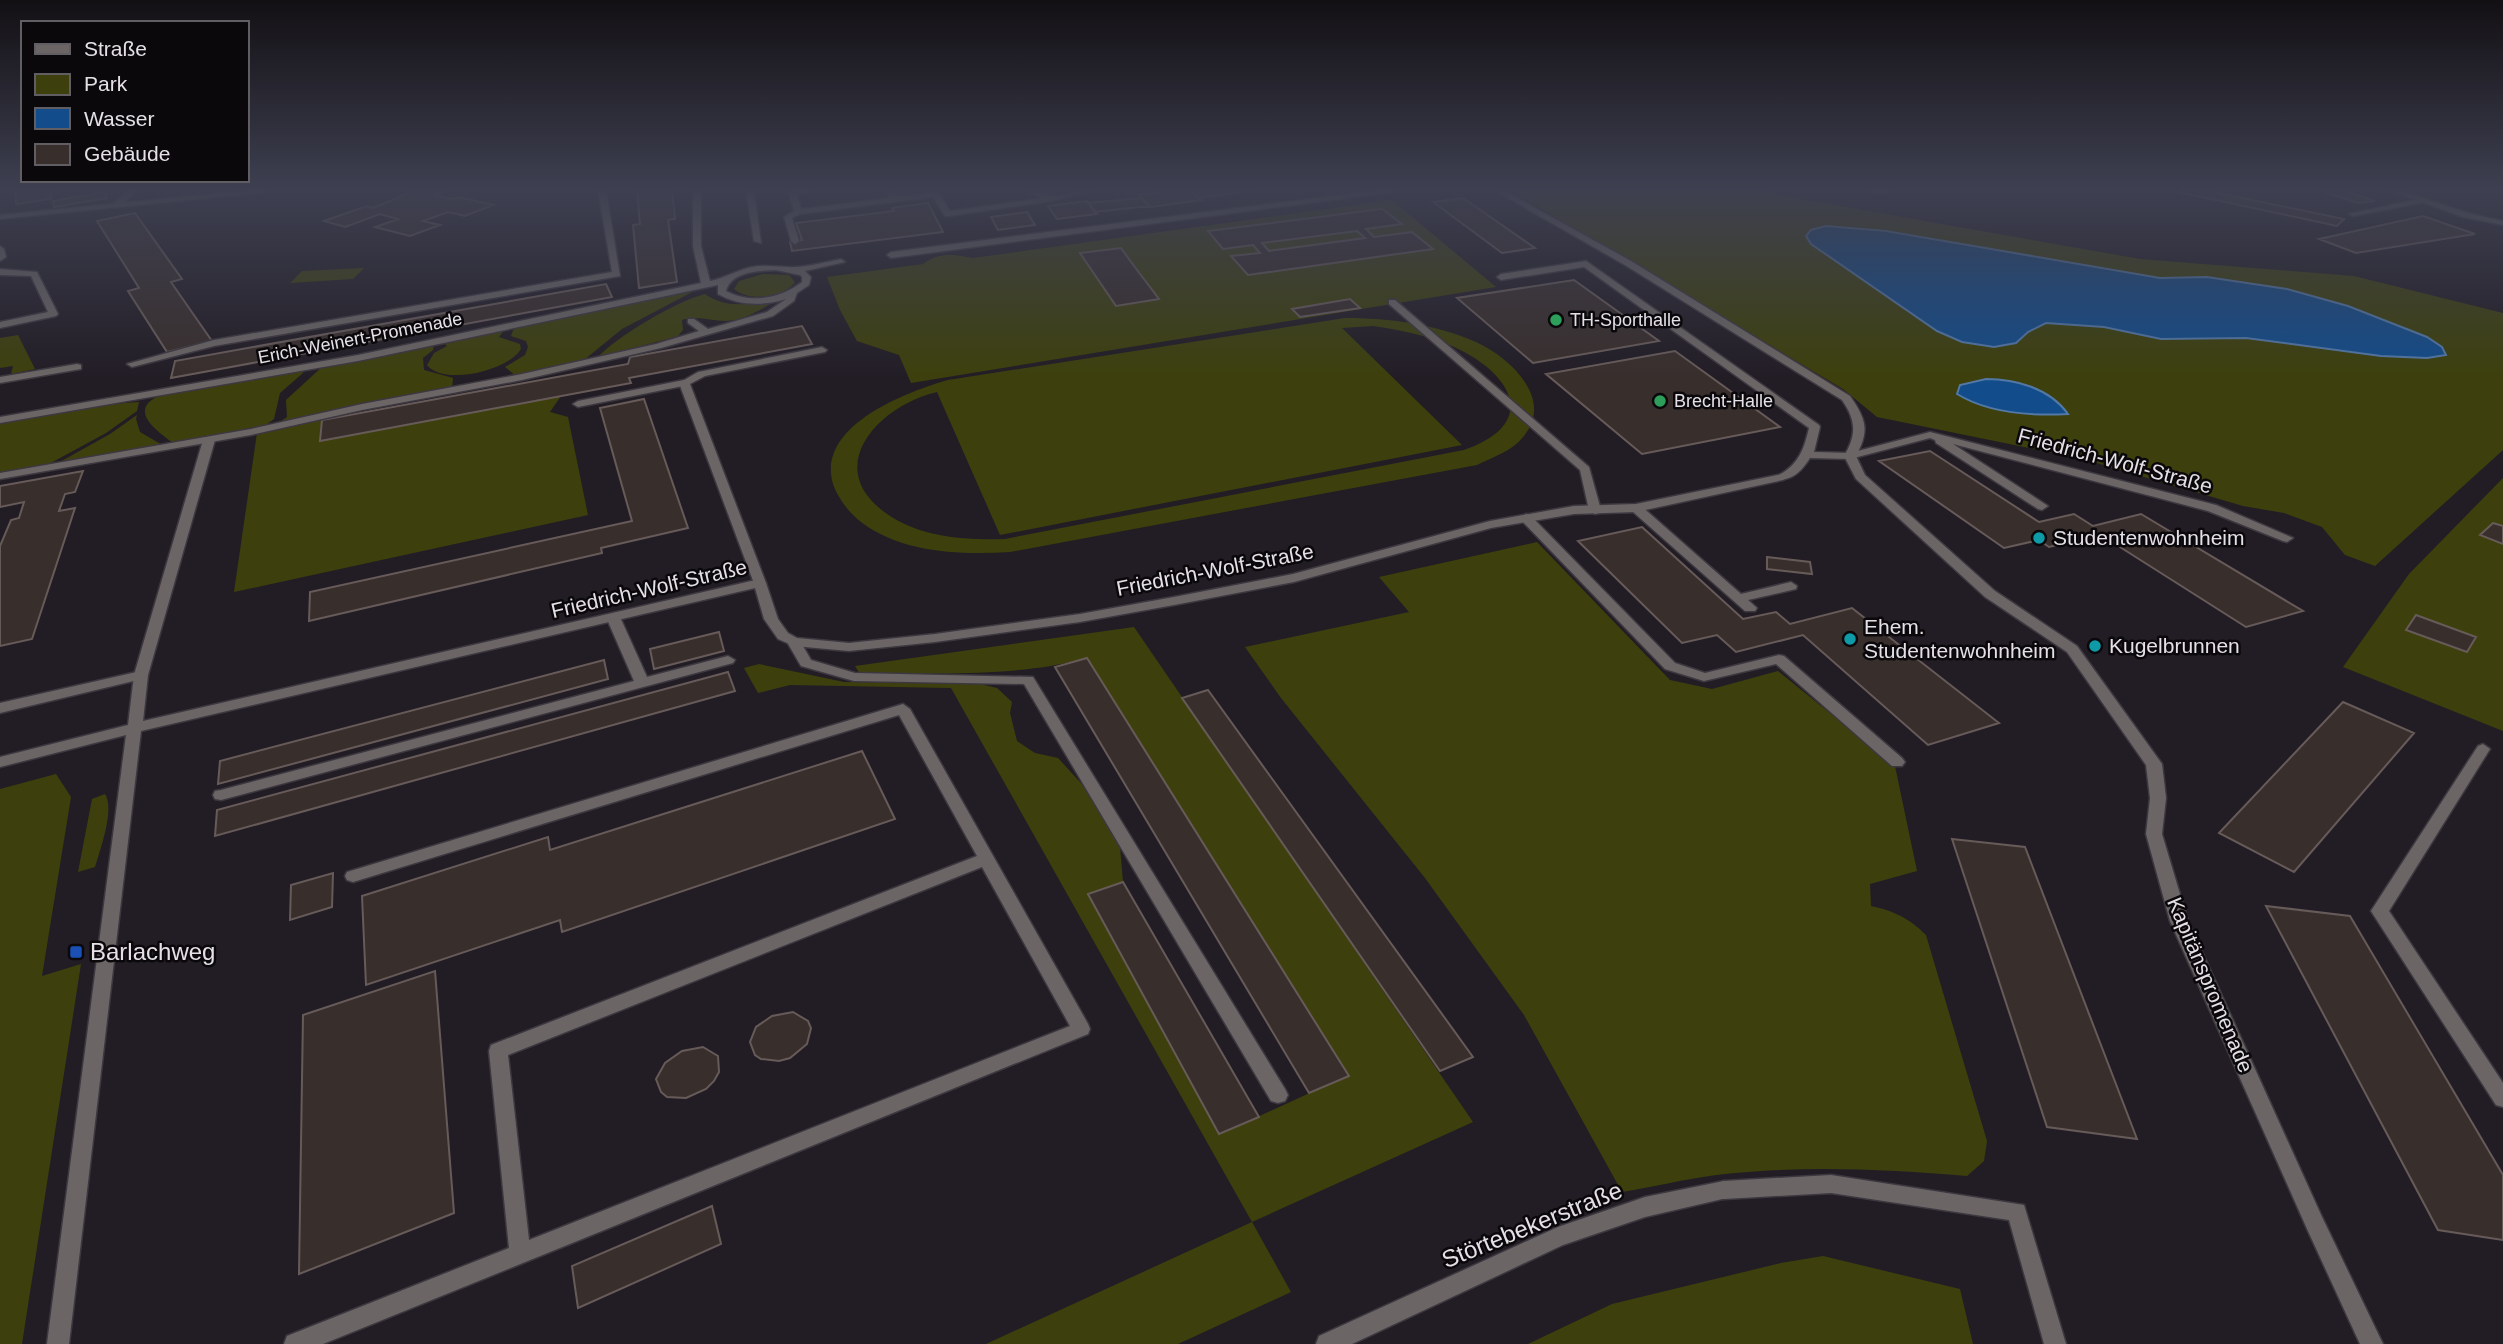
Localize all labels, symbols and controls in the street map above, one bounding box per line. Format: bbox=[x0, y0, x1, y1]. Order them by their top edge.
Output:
legend bbox=[21, 21, 248, 182]
text: Straße bbox=[84, 37, 147, 60]
text: Park bbox=[84, 72, 128, 95]
text: Wasser bbox=[84, 107, 154, 130]
text: Gebäude bbox=[84, 142, 170, 165]
street label: Erich-Weinert-Promenade bbox=[256, 308, 464, 368]
place label: TH-Sporthalle bbox=[1570, 310, 1681, 330]
marker: TH-Sporthalle bbox=[1548, 312, 1564, 328]
place label: Brecht-Halle bbox=[1674, 391, 1773, 411]
marker: Brecht-Halle bbox=[1652, 393, 1668, 409]
street label: Friedrich-Wolf-Straße bbox=[2015, 423, 2215, 498]
place label: Studentenwohnheim bbox=[2053, 526, 2244, 549]
marker: Studentenwohnheim bbox=[2031, 530, 2047, 546]
street label: Friedrich-Wolf-Straße bbox=[1114, 539, 1315, 600]
street label: Friedrich-Wolf-Straße bbox=[549, 555, 749, 622]
place label: Ehem. Studentenwohnheim bbox=[1864, 615, 2055, 662]
marker: Ehem. Studentenwohnheim bbox=[1842, 631, 1858, 647]
place label: Kugelbrunnen bbox=[2109, 634, 2240, 657]
marker: Kugelbrunnen bbox=[2087, 638, 2103, 654]
street label: Kapitänspromenade bbox=[2163, 894, 2258, 1076]
place label: Barlachweg bbox=[90, 938, 215, 965]
marker: Barlachweg bbox=[68, 944, 84, 960]
street label: Störtebekerstraße bbox=[1438, 1176, 1626, 1273]

